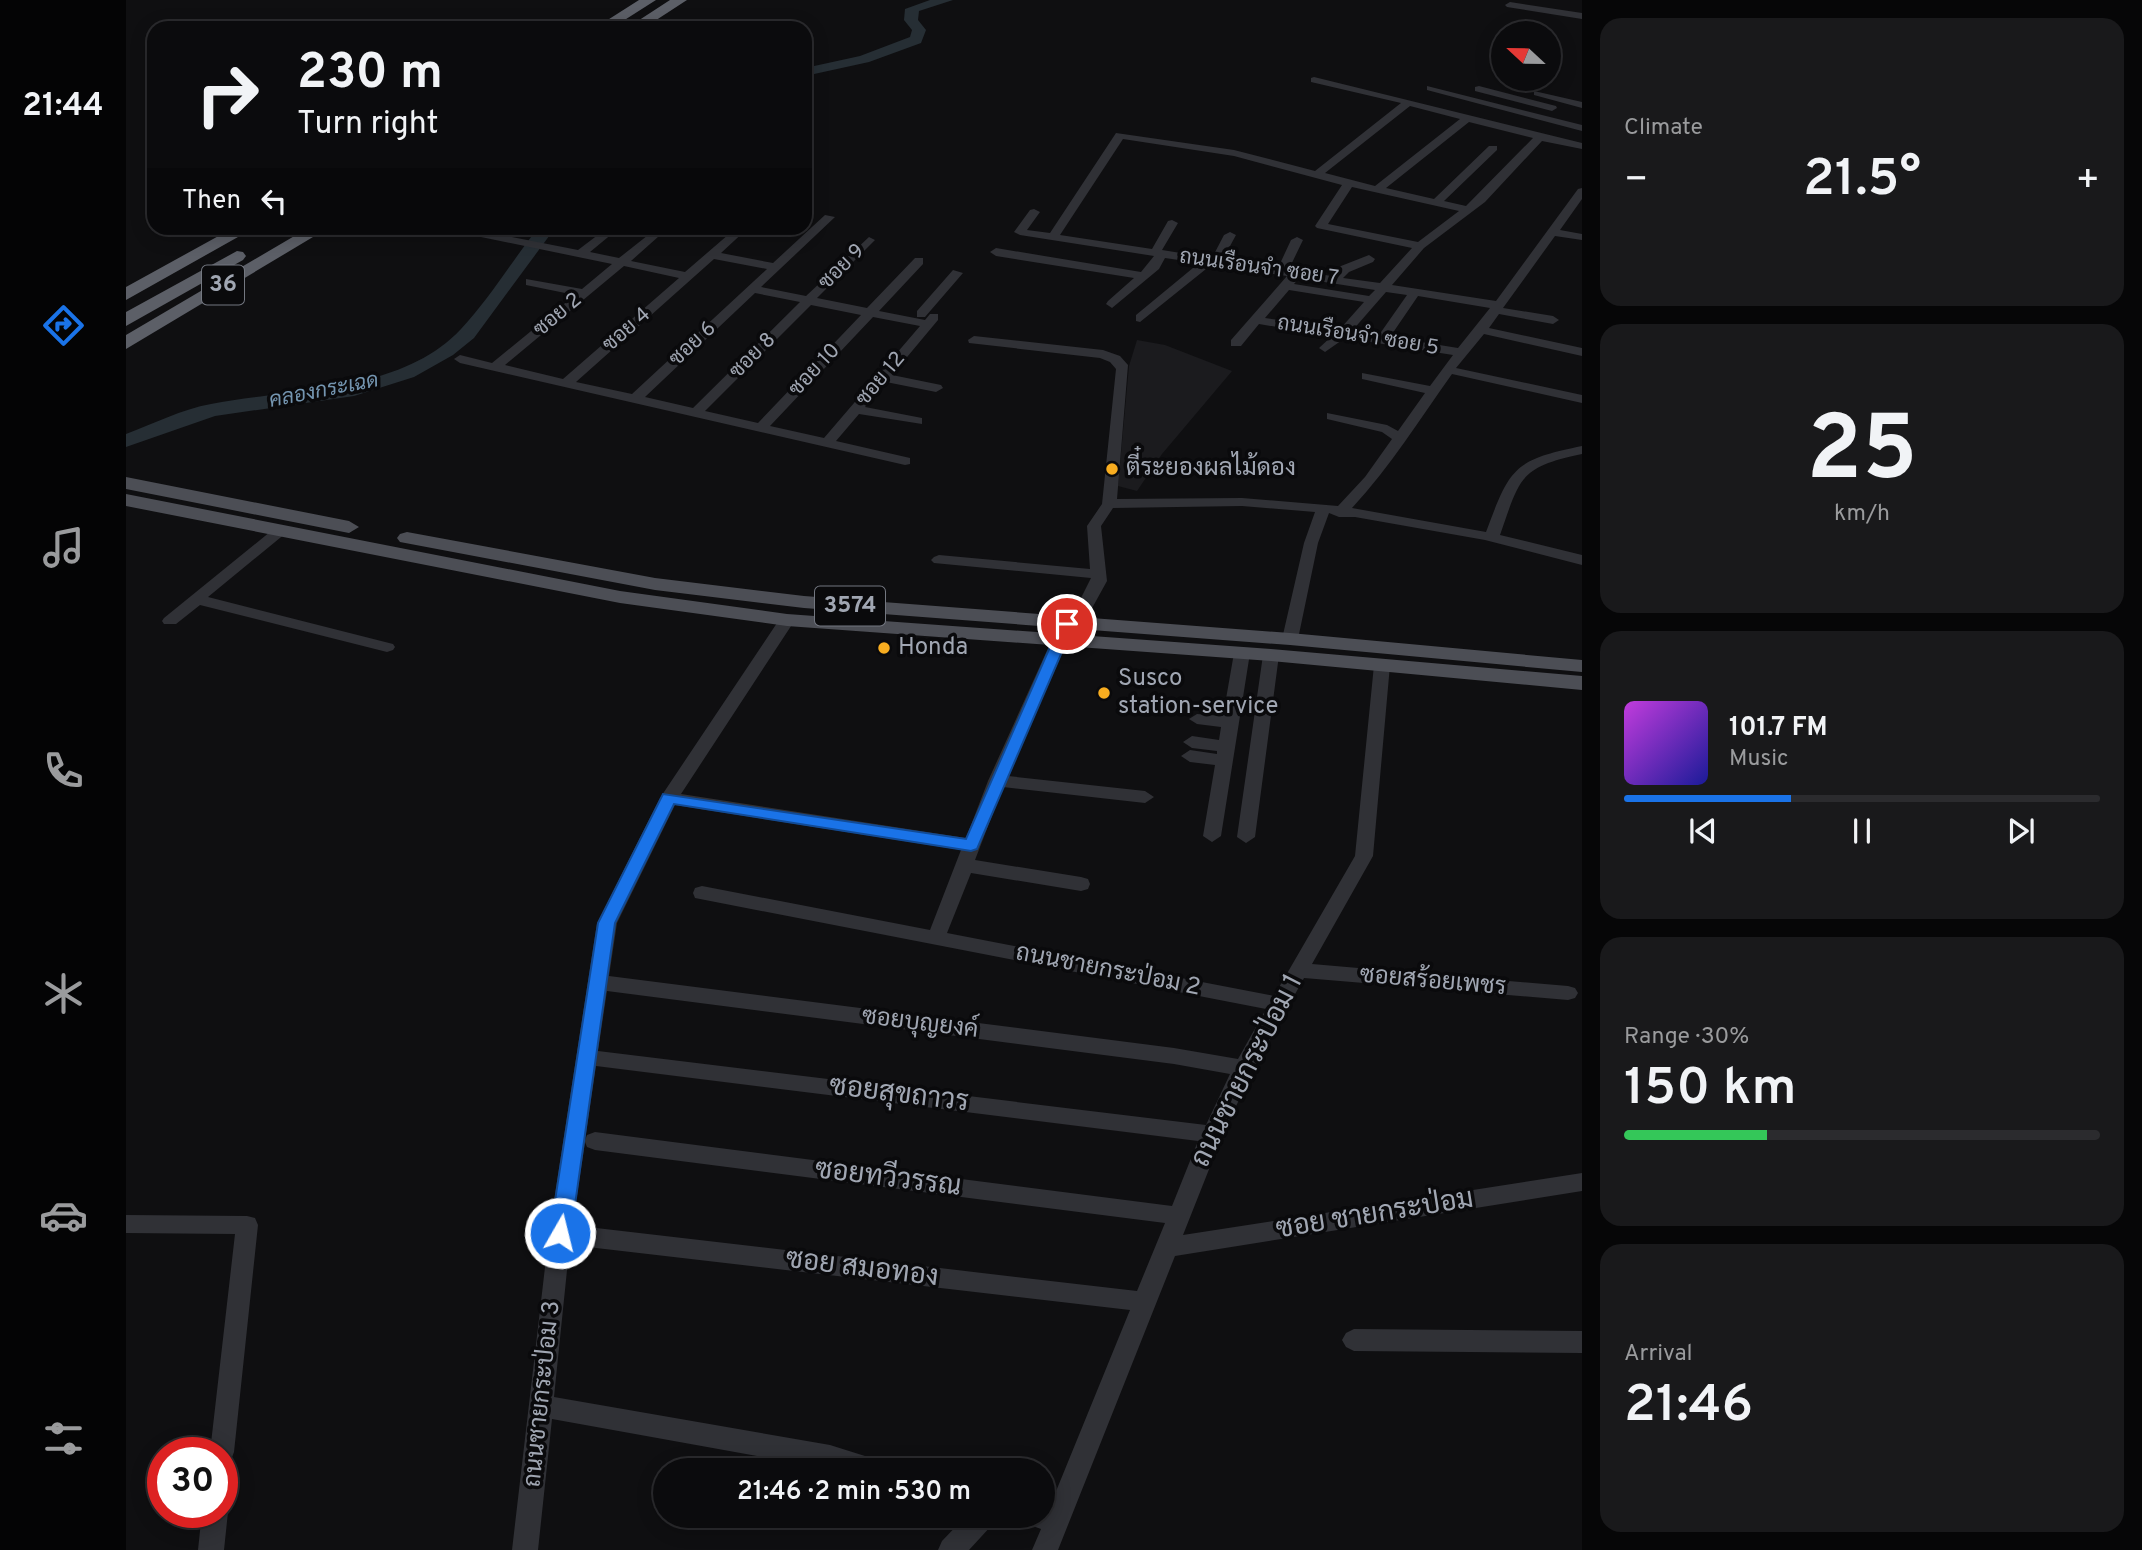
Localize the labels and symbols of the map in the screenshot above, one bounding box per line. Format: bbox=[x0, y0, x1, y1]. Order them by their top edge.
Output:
north arrow bbox=[1491, 21, 1561, 91]
street label: ซอย 9 bbox=[813, 238, 871, 296]
street label: ถนนเรือนจำ ซอย 7 bbox=[1178, 241, 1341, 293]
road number: 36 bbox=[202, 266, 244, 304]
street label: ซอย 2 bbox=[528, 287, 588, 343]
street label: ซอย 4 bbox=[597, 302, 657, 358]
street label: ถนนเรือนจำ ซอย 5 bbox=[1275, 308, 1441, 362]
street label: ซอย 6 bbox=[664, 315, 722, 373]
street label: ซอย 8 bbox=[724, 327, 782, 385]
street label: ซอย 10 bbox=[783, 338, 847, 402]
street label: ซอย 12 bbox=[850, 346, 912, 412]
water label: คลองกระเฉด bbox=[267, 367, 381, 415]
place label: ตี๋ระยองผลไม้ดอง bbox=[1126, 445, 1296, 484]
marker: ตี๋ระยองผลไม้ดอง bbox=[1104, 461, 1120, 477]
road number: 3574 bbox=[815, 586, 885, 626]
pin bbox=[1037, 594, 1097, 654]
place label: Honda bbox=[898, 633, 968, 663]
marker: Honda bbox=[876, 640, 892, 656]
place label: Susco station-service bbox=[1118, 664, 1278, 722]
marker: Susco station-service bbox=[1096, 685, 1112, 701]
street label: ถนนชายกระป่อม 2 bbox=[1013, 937, 1203, 1004]
street label: ซอยสร้อยเพชร bbox=[1359, 959, 1508, 1003]
street label: ถนนชายกระป่อม 1 bbox=[1184, 968, 1312, 1174]
street label: ซอยบุญยงค์ bbox=[860, 999, 980, 1046]
street label: ซอยสุขถาวร bbox=[827, 1069, 971, 1121]
street label: ซอยทวีวรรณ bbox=[813, 1149, 964, 1206]
street label: ซอย ชายกระป่อม bbox=[1274, 1182, 1476, 1248]
position arrow bbox=[523, 1196, 597, 1270]
street label: ซอย สมอทอง bbox=[784, 1242, 940, 1296]
street label: ถนนชายกระป่อม 3 bbox=[517, 1299, 568, 1489]
speed limit sign: 30 bbox=[147, 1437, 238, 1528]

